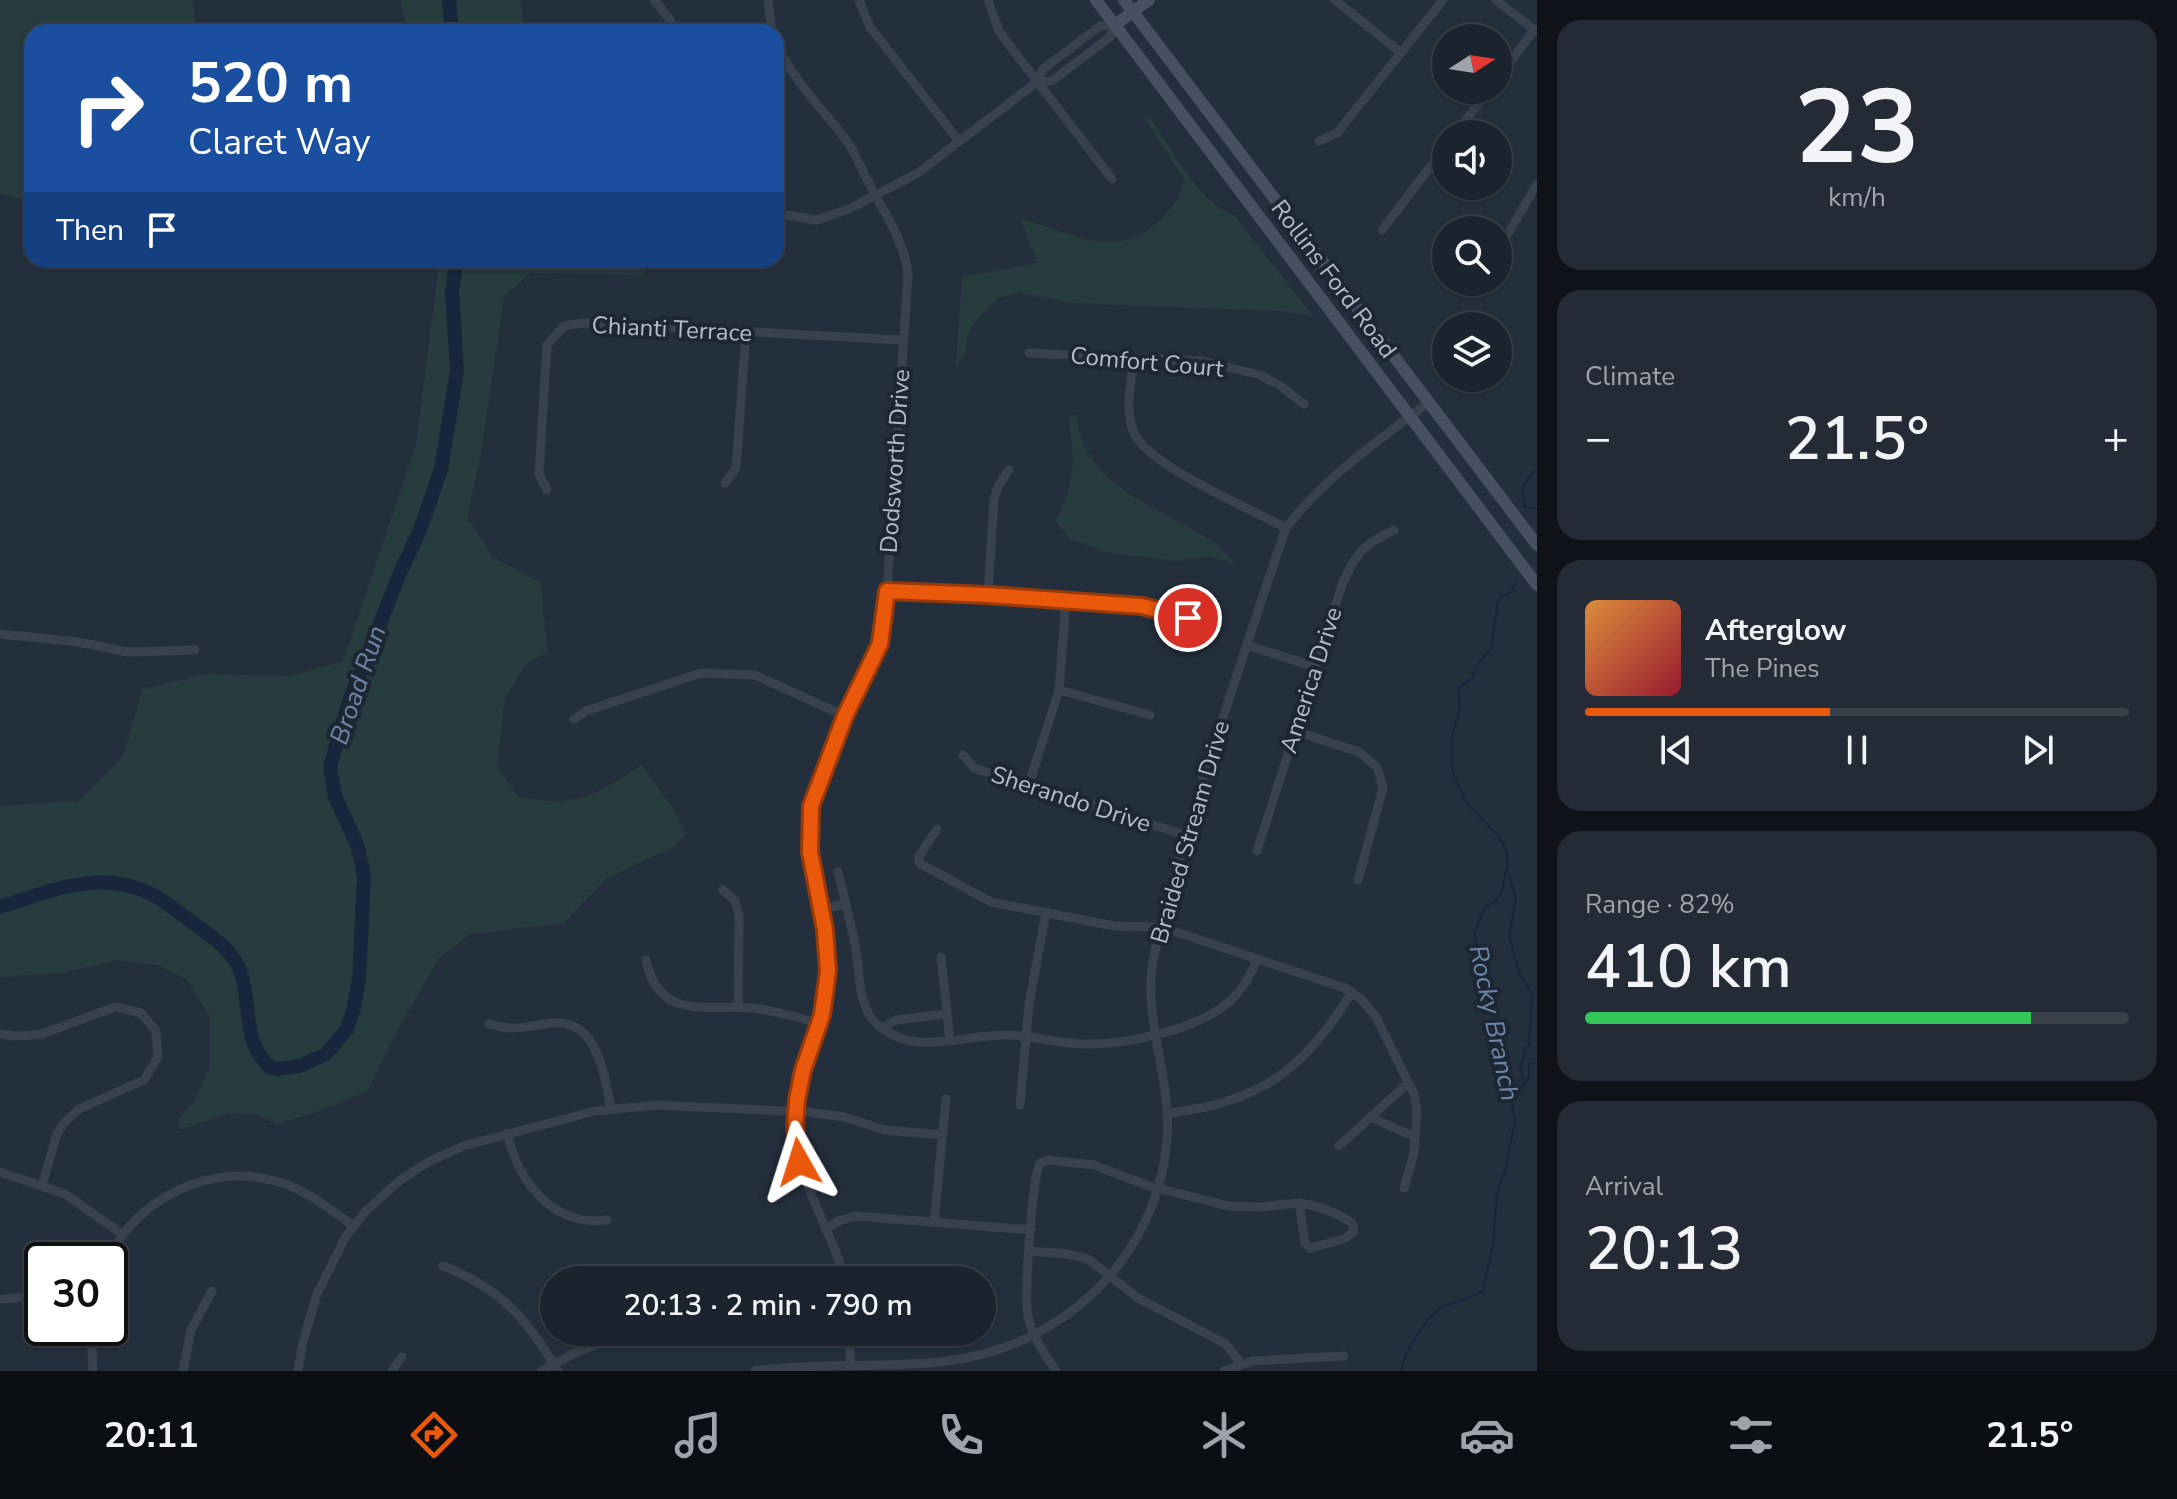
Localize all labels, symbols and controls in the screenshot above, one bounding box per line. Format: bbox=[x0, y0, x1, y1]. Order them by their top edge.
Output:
north arrow bbox=[1432, 24, 1512, 104]
map controls bbox=[1432, 24, 1512, 392]
text: 520 m bbox=[188, 45, 353, 122]
icon: right bbox=[56, 56, 160, 160]
text: 23 bbox=[1795, 57, 1919, 199]
text: Claret Way bbox=[188, 118, 371, 167]
button: sound bbox=[1432, 120, 1512, 200]
text: km/h bbox=[1828, 180, 1886, 215]
street label: Rollins Ford Road bbox=[1264, 193, 1404, 365]
icon: arrive bbox=[140, 208, 184, 252]
text: Then bbox=[56, 210, 124, 251]
button: search bbox=[1432, 216, 1512, 296]
street label: Chianti Terrace bbox=[591, 309, 753, 349]
button: layers bbox=[1432, 312, 1512, 392]
street label: Comfort Court bbox=[1069, 339, 1226, 385]
text: Climate bbox=[1585, 359, 1675, 394]
street label: Dodsworth Drive bbox=[873, 368, 917, 554]
text: 21.5° bbox=[1785, 398, 1929, 480]
text: − bbox=[1585, 409, 1611, 469]
text: + bbox=[2103, 409, 2129, 469]
pin bbox=[1154, 584, 1222, 652]
icon: arrive bbox=[1166, 596, 1210, 640]
street label: America Drive bbox=[1272, 603, 1350, 757]
text: Afterglow bbox=[1705, 610, 1846, 651]
water label: Broad Run bbox=[321, 621, 395, 749]
text: The Pines bbox=[1705, 651, 1820, 686]
street label: Braided Stream Drive bbox=[1143, 717, 1237, 947]
icon: previous bbox=[1654, 728, 1698, 772]
icon: pause bbox=[1835, 728, 1879, 772]
icon: next bbox=[2016, 728, 2060, 772]
street label: Sherando Drive bbox=[987, 758, 1155, 840]
text: Range · 82% bbox=[1585, 887, 1735, 922]
text: 410 km bbox=[1585, 926, 1792, 1008]
water label: Rocky Branch bbox=[1460, 942, 1528, 1104]
position arrow bbox=[757, 1120, 841, 1204]
text: Arrival bbox=[1585, 1169, 1663, 1204]
text: 20:13 bbox=[1585, 1208, 1743, 1290]
speed limit sign: 30 bbox=[24, 1242, 128, 1346]
text: 20:13 · 2 min · 790 m bbox=[623, 1285, 913, 1326]
icon: directions bbox=[406, 1407, 462, 1463]
icon: music bbox=[670, 1407, 726, 1463]
icon: phone bbox=[933, 1407, 989, 1463]
icon: climate bbox=[1196, 1407, 1252, 1463]
icon: car bbox=[1459, 1407, 1515, 1463]
icon: filters bbox=[1723, 1407, 1779, 1463]
text: 20:11 bbox=[104, 1411, 199, 1460]
text: 21.5° bbox=[1986, 1411, 2073, 1460]

